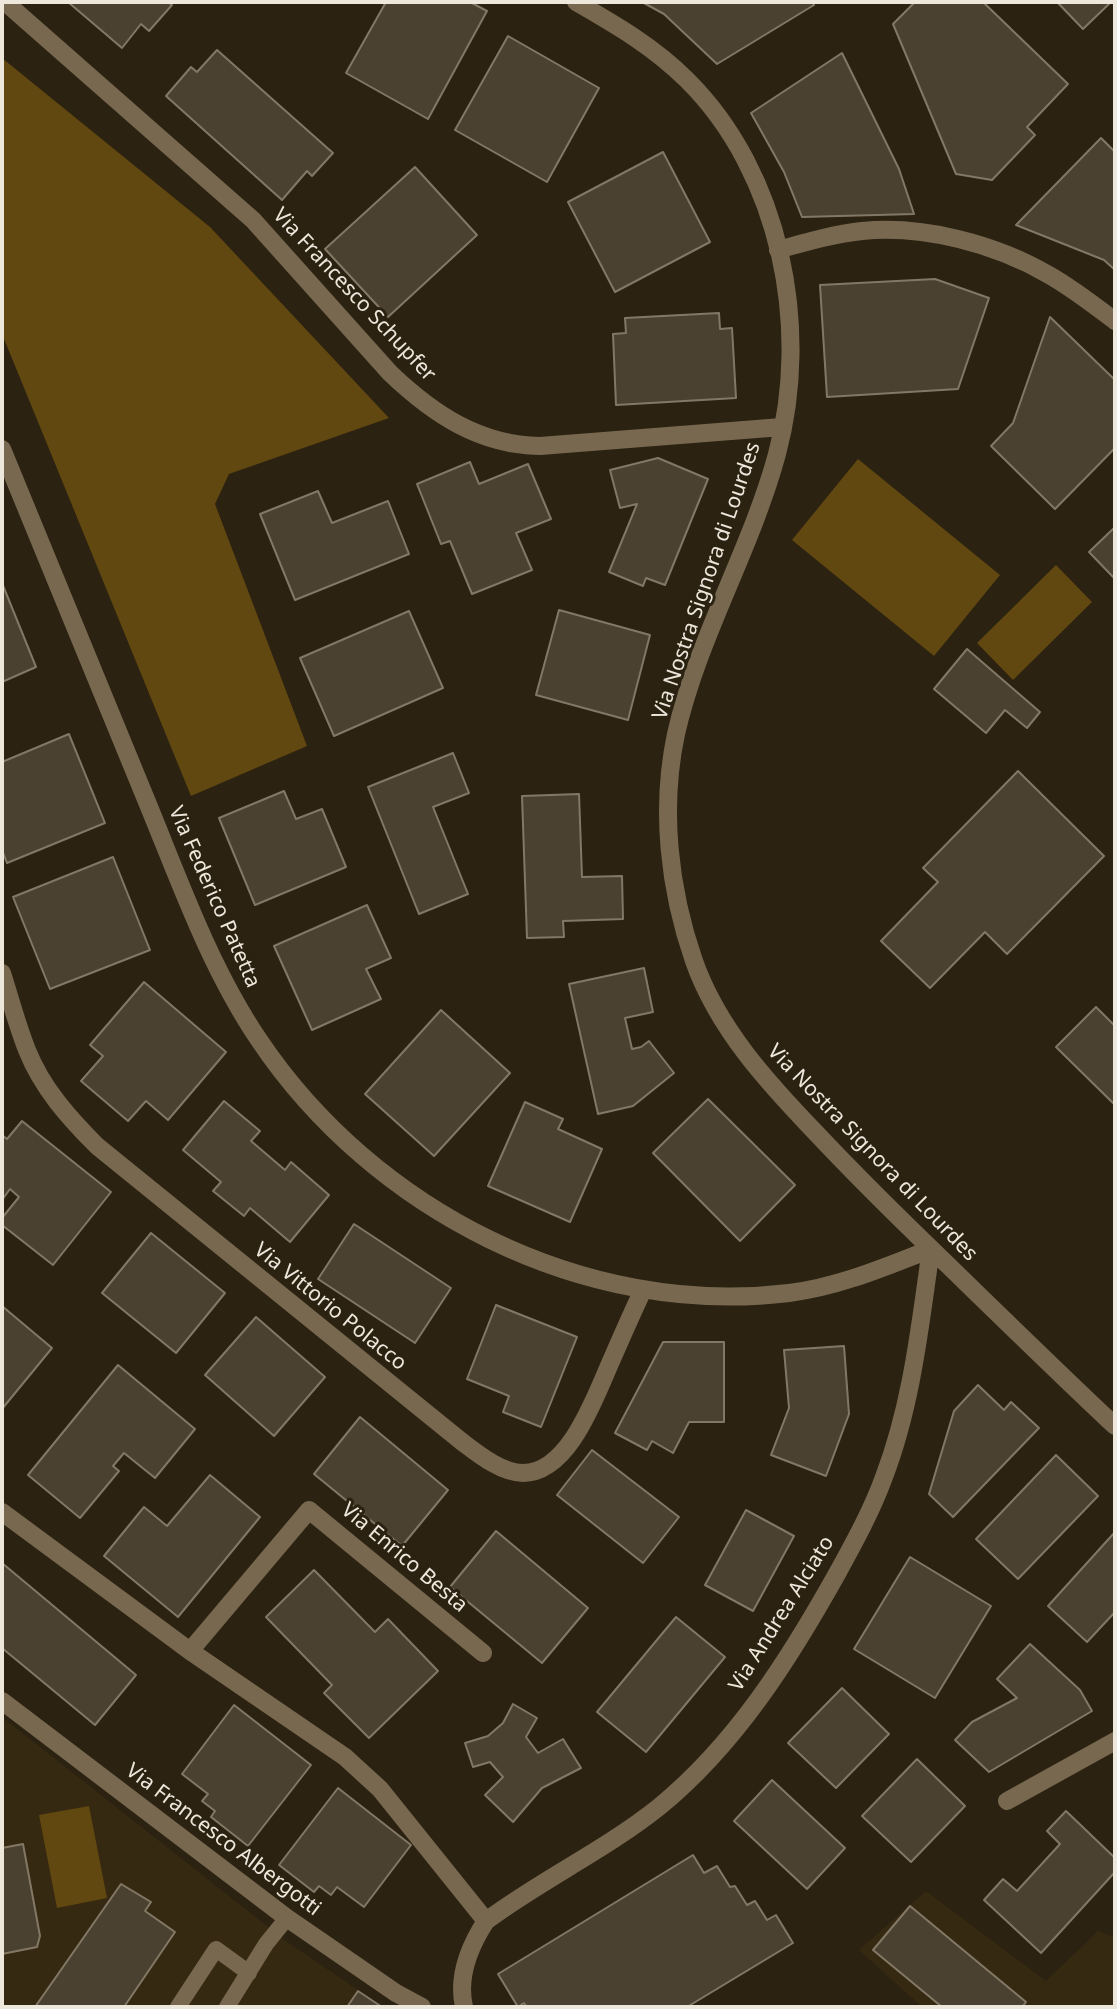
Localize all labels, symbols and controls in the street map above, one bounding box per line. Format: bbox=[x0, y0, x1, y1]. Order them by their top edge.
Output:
street label: Via Francesco Schupfer bbox=[267, 203, 441, 387]
street label: Via Nostra Signora di Lourdes bbox=[648, 439, 766, 723]
street label: Via Federico Patetta bbox=[163, 802, 265, 992]
street label: Via Nostra Signora di Lourdes bbox=[762, 1039, 982, 1267]
street label: Via Vittorio Polacco bbox=[249, 1238, 411, 1376]
street label: Via Enrico Besta bbox=[336, 1498, 472, 1618]
street label: Via Andrea Alciato bbox=[724, 1532, 840, 1696]
street label: Via Francesco Albergotti bbox=[121, 1758, 325, 1922]

